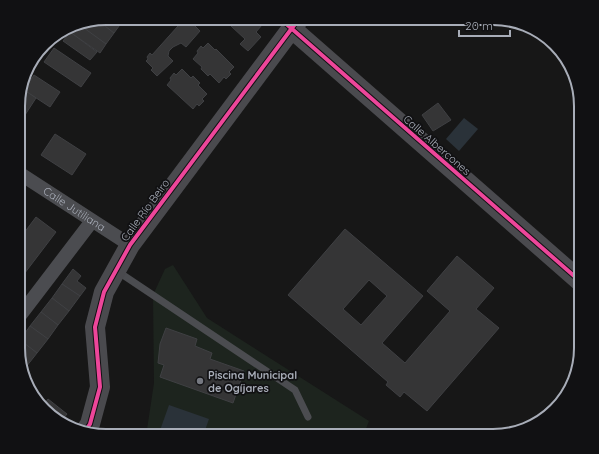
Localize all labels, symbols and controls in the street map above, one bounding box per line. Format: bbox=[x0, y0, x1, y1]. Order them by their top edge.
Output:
scale bar bbox=[459, 12, 510, 38]
text: 20 m bbox=[465, 18, 493, 33]
street label: Calle Albercones bbox=[400, 112, 474, 178]
street label: Calle Río Beiro bbox=[118, 176, 173, 244]
street label: Calle Jutiliana bbox=[41, 184, 108, 234]
place label: Piscina Municipal de Ogíjares bbox=[208, 368, 297, 395]
marker: Piscina Municipal de Ogíjares bbox=[195, 376, 205, 386]

